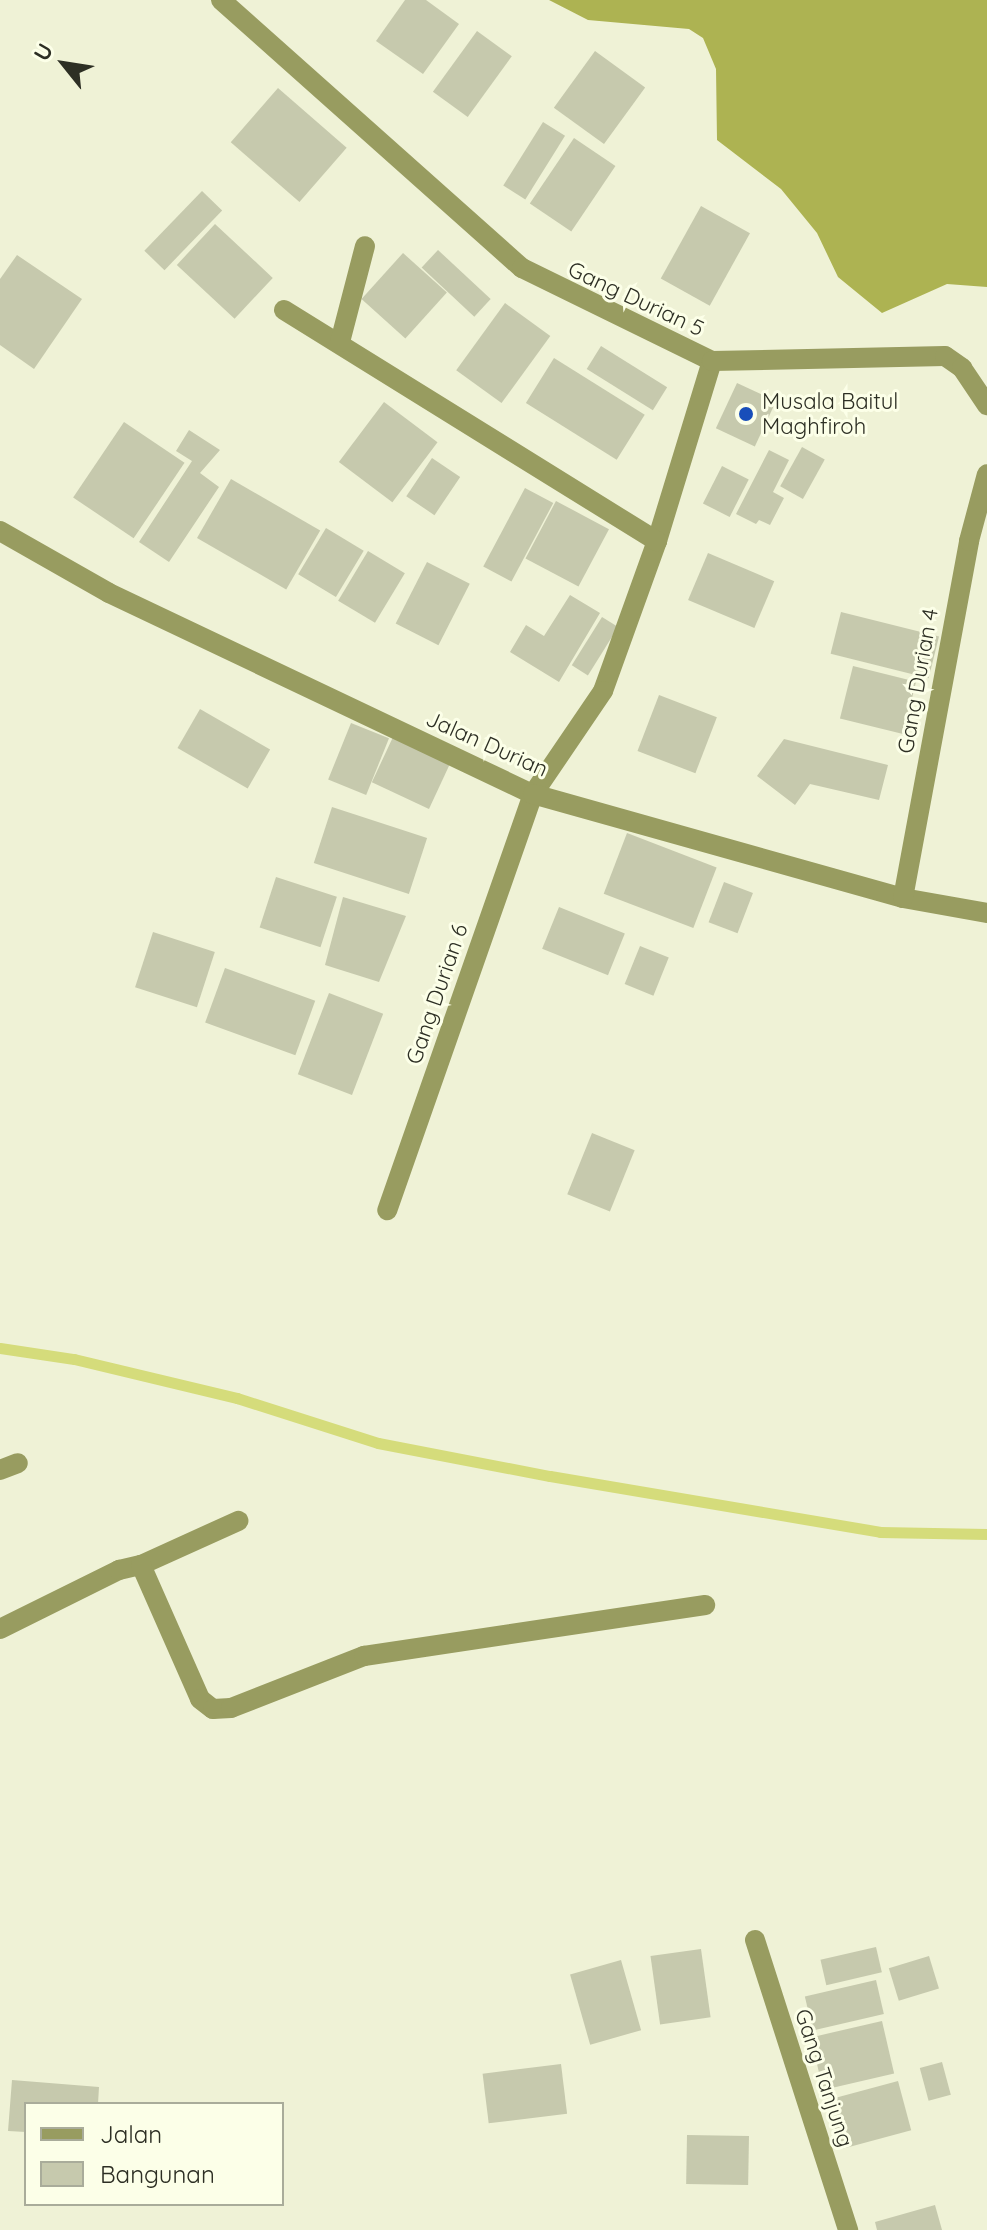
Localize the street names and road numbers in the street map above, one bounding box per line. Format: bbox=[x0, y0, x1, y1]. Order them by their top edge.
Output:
street label: Gang Durian 5 bbox=[564, 256, 708, 342]
street label: Gang Durian 4 bbox=[892, 607, 944, 755]
street label: Jalan Durian bbox=[422, 705, 552, 783]
street label: Gang Durian 6 bbox=[401, 920, 473, 1068]
street label: Gang Tanjung bbox=[789, 2006, 859, 2150]

